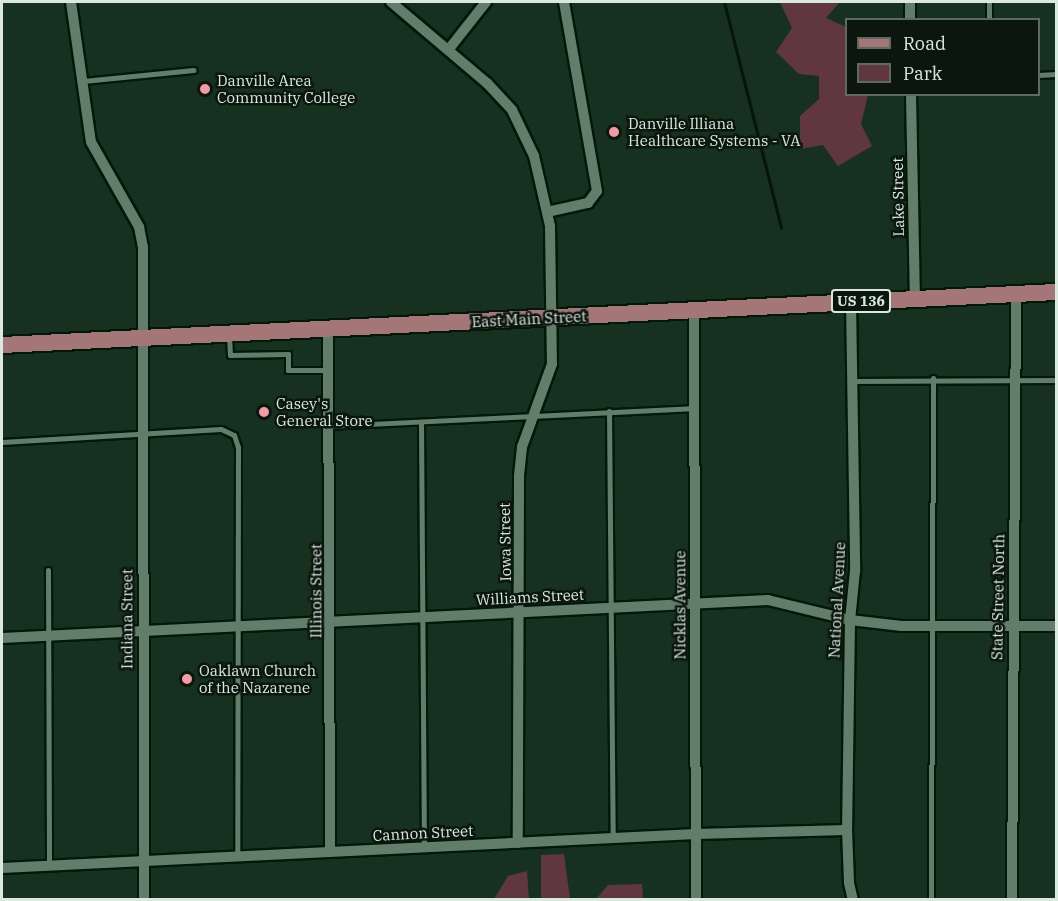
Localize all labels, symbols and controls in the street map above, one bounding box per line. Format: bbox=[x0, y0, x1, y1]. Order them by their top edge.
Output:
legend bbox=[845, 18, 1040, 96]
text: Road bbox=[903, 32, 946, 55]
text: Park bbox=[903, 62, 942, 85]
place label: Danville Area Community College bbox=[217, 71, 355, 106]
marker: Danville Area Community College bbox=[198, 82, 212, 96]
place label: Danville Illiana Healthcare Systems - VA bbox=[628, 114, 801, 149]
marker: Danville Illiana Healthcare Systems - VA bbox=[605, 123, 623, 141]
street label: Lake Street bbox=[888, 157, 908, 237]
road number: US 136 bbox=[830, 290, 892, 312]
street label: East Main Street bbox=[471, 307, 587, 331]
place label: Casey's General Store bbox=[276, 394, 373, 429]
marker: Casey's General Store bbox=[257, 405, 271, 419]
street label: Iowa Street bbox=[495, 502, 515, 582]
street label: State Street North bbox=[988, 534, 1008, 660]
street label: National Avenue bbox=[825, 541, 849, 659]
street label: Illinois Street bbox=[307, 544, 325, 638]
street label: Nicklas Avenue bbox=[671, 550, 689, 660]
street label: Indiana Street bbox=[118, 569, 136, 669]
street label: Williams Street bbox=[476, 585, 584, 609]
place label: Oaklawn Church of the Nazarene bbox=[199, 661, 316, 696]
marker: Oaklawn Church of the Nazarene bbox=[180, 672, 194, 686]
street label: Cannon Street bbox=[372, 821, 474, 845]

